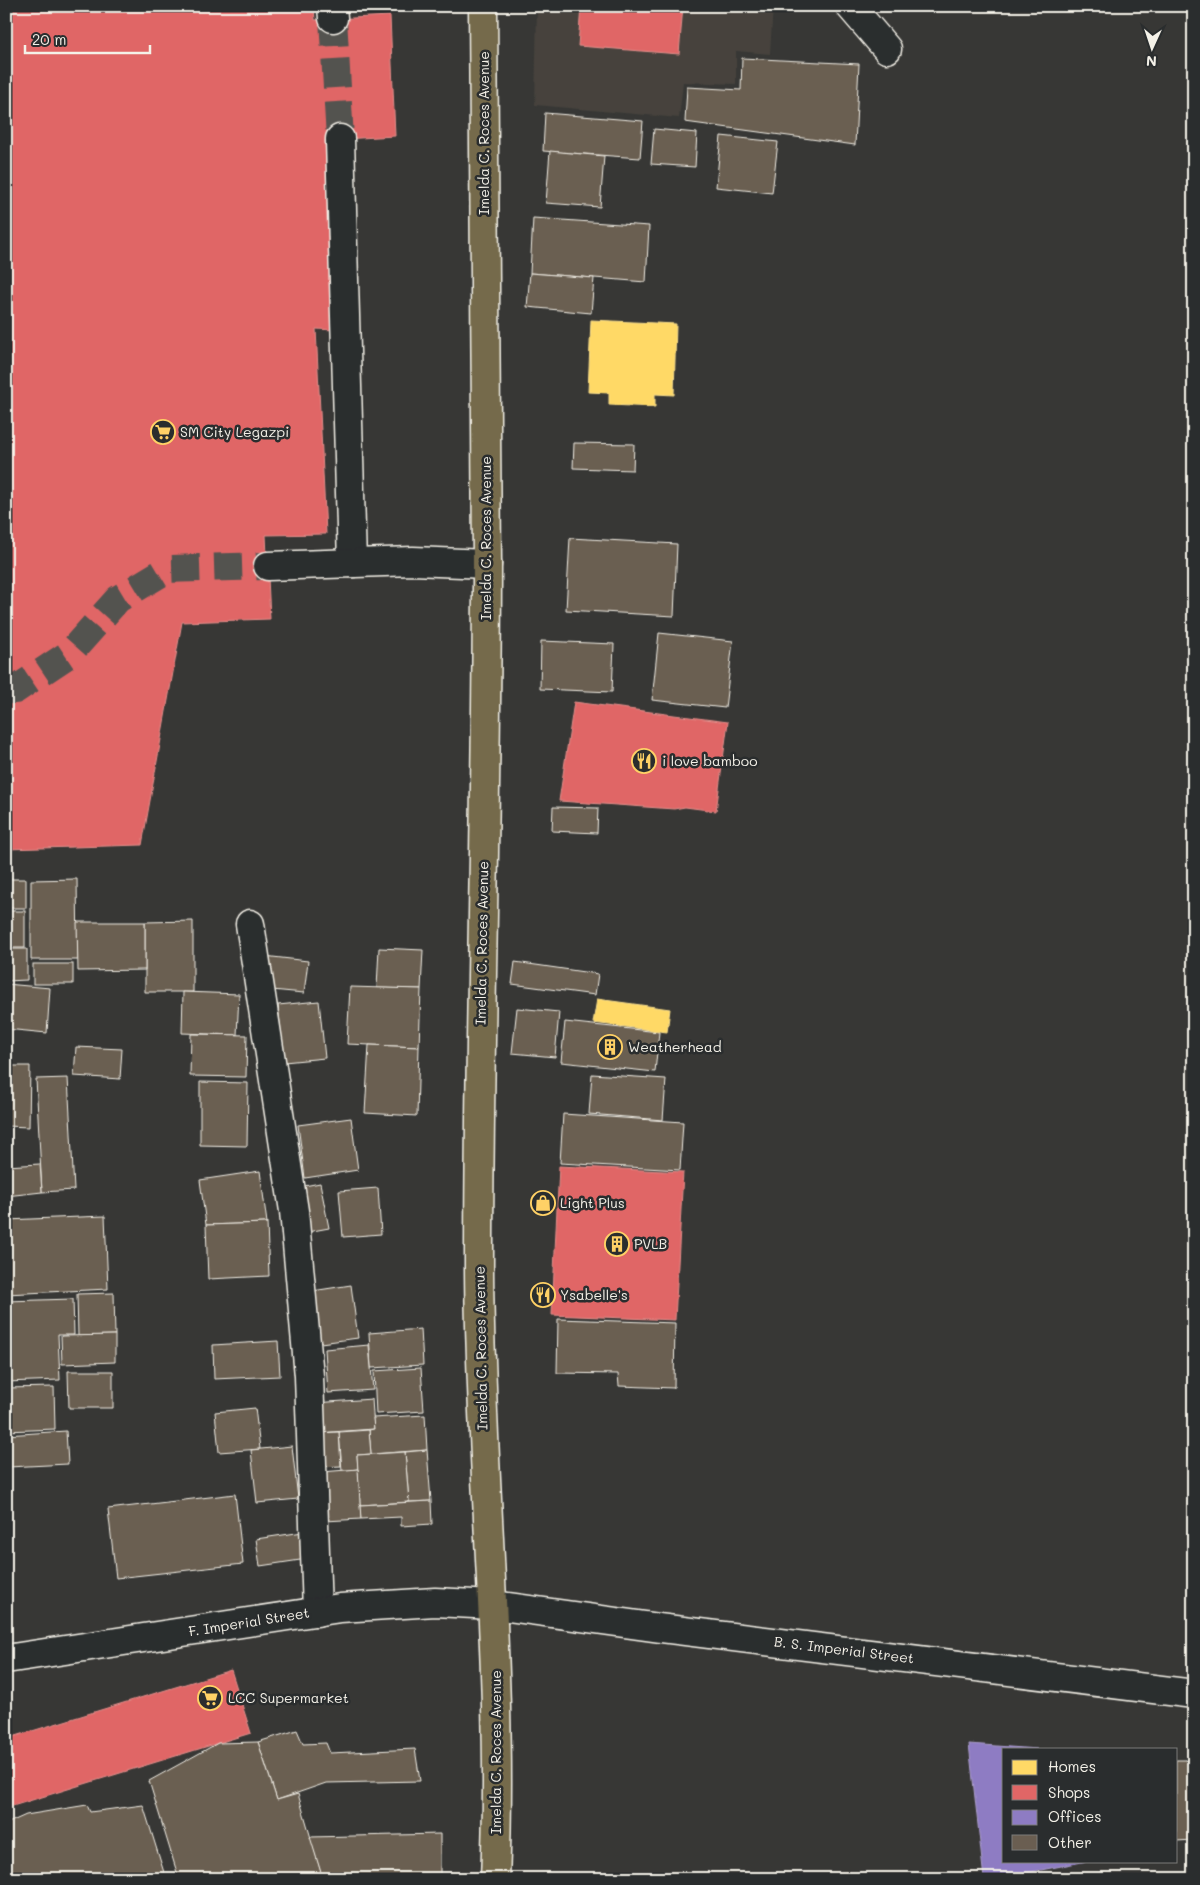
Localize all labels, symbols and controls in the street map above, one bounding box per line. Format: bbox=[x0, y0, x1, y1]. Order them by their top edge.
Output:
scale bar bbox=[25, 22, 150, 54]
north arrow bbox=[1128, 22, 1178, 72]
text: 20 m bbox=[32, 29, 66, 49]
street label: Imelda C. Roces Avenue bbox=[474, 51, 493, 215]
text: N bbox=[1145, 52, 1157, 71]
supermarket icon: SM City Legazpi bbox=[150, 419, 176, 445]
place label: SM City Legazpi bbox=[180, 422, 289, 441]
street label: Imelda C. Roces Avenue bbox=[476, 456, 495, 620]
restaurant icon: i love bamboo bbox=[631, 748, 657, 774]
place label: i love bamboo bbox=[662, 751, 757, 770]
street label: Imelda C. Roces Avenue bbox=[471, 861, 492, 1025]
building icon: Weatherhead bbox=[597, 1034, 623, 1060]
place label: Weatherhead bbox=[628, 1037, 722, 1056]
shop icon: Light Plus bbox=[530, 1190, 556, 1216]
place label: Light Plus bbox=[560, 1193, 625, 1212]
building icon: PVLB bbox=[604, 1231, 630, 1257]
place label: PVLB bbox=[634, 1234, 667, 1253]
street label: Imelda C. Roces Avenue bbox=[470, 1266, 491, 1430]
restaurant icon: Ysabelle's bbox=[530, 1282, 556, 1308]
place label: Ysabelle's bbox=[560, 1285, 628, 1304]
street label: F. Imperial Street bbox=[187, 1603, 311, 1640]
street label: B. S. Imperial Street bbox=[773, 1631, 915, 1668]
street label: Imelda C. Roces Avenue bbox=[486, 1670, 505, 1834]
supermarket icon: LCC Supermarket bbox=[197, 1685, 223, 1711]
place label: LCC Supermarket bbox=[228, 1688, 349, 1707]
legend bbox=[1002, 1748, 1178, 1862]
text: Homes bbox=[1048, 1756, 1096, 1776]
text: Shops bbox=[1048, 1782, 1090, 1802]
text: Offices bbox=[1048, 1806, 1102, 1826]
text: Other bbox=[1048, 1832, 1092, 1852]

